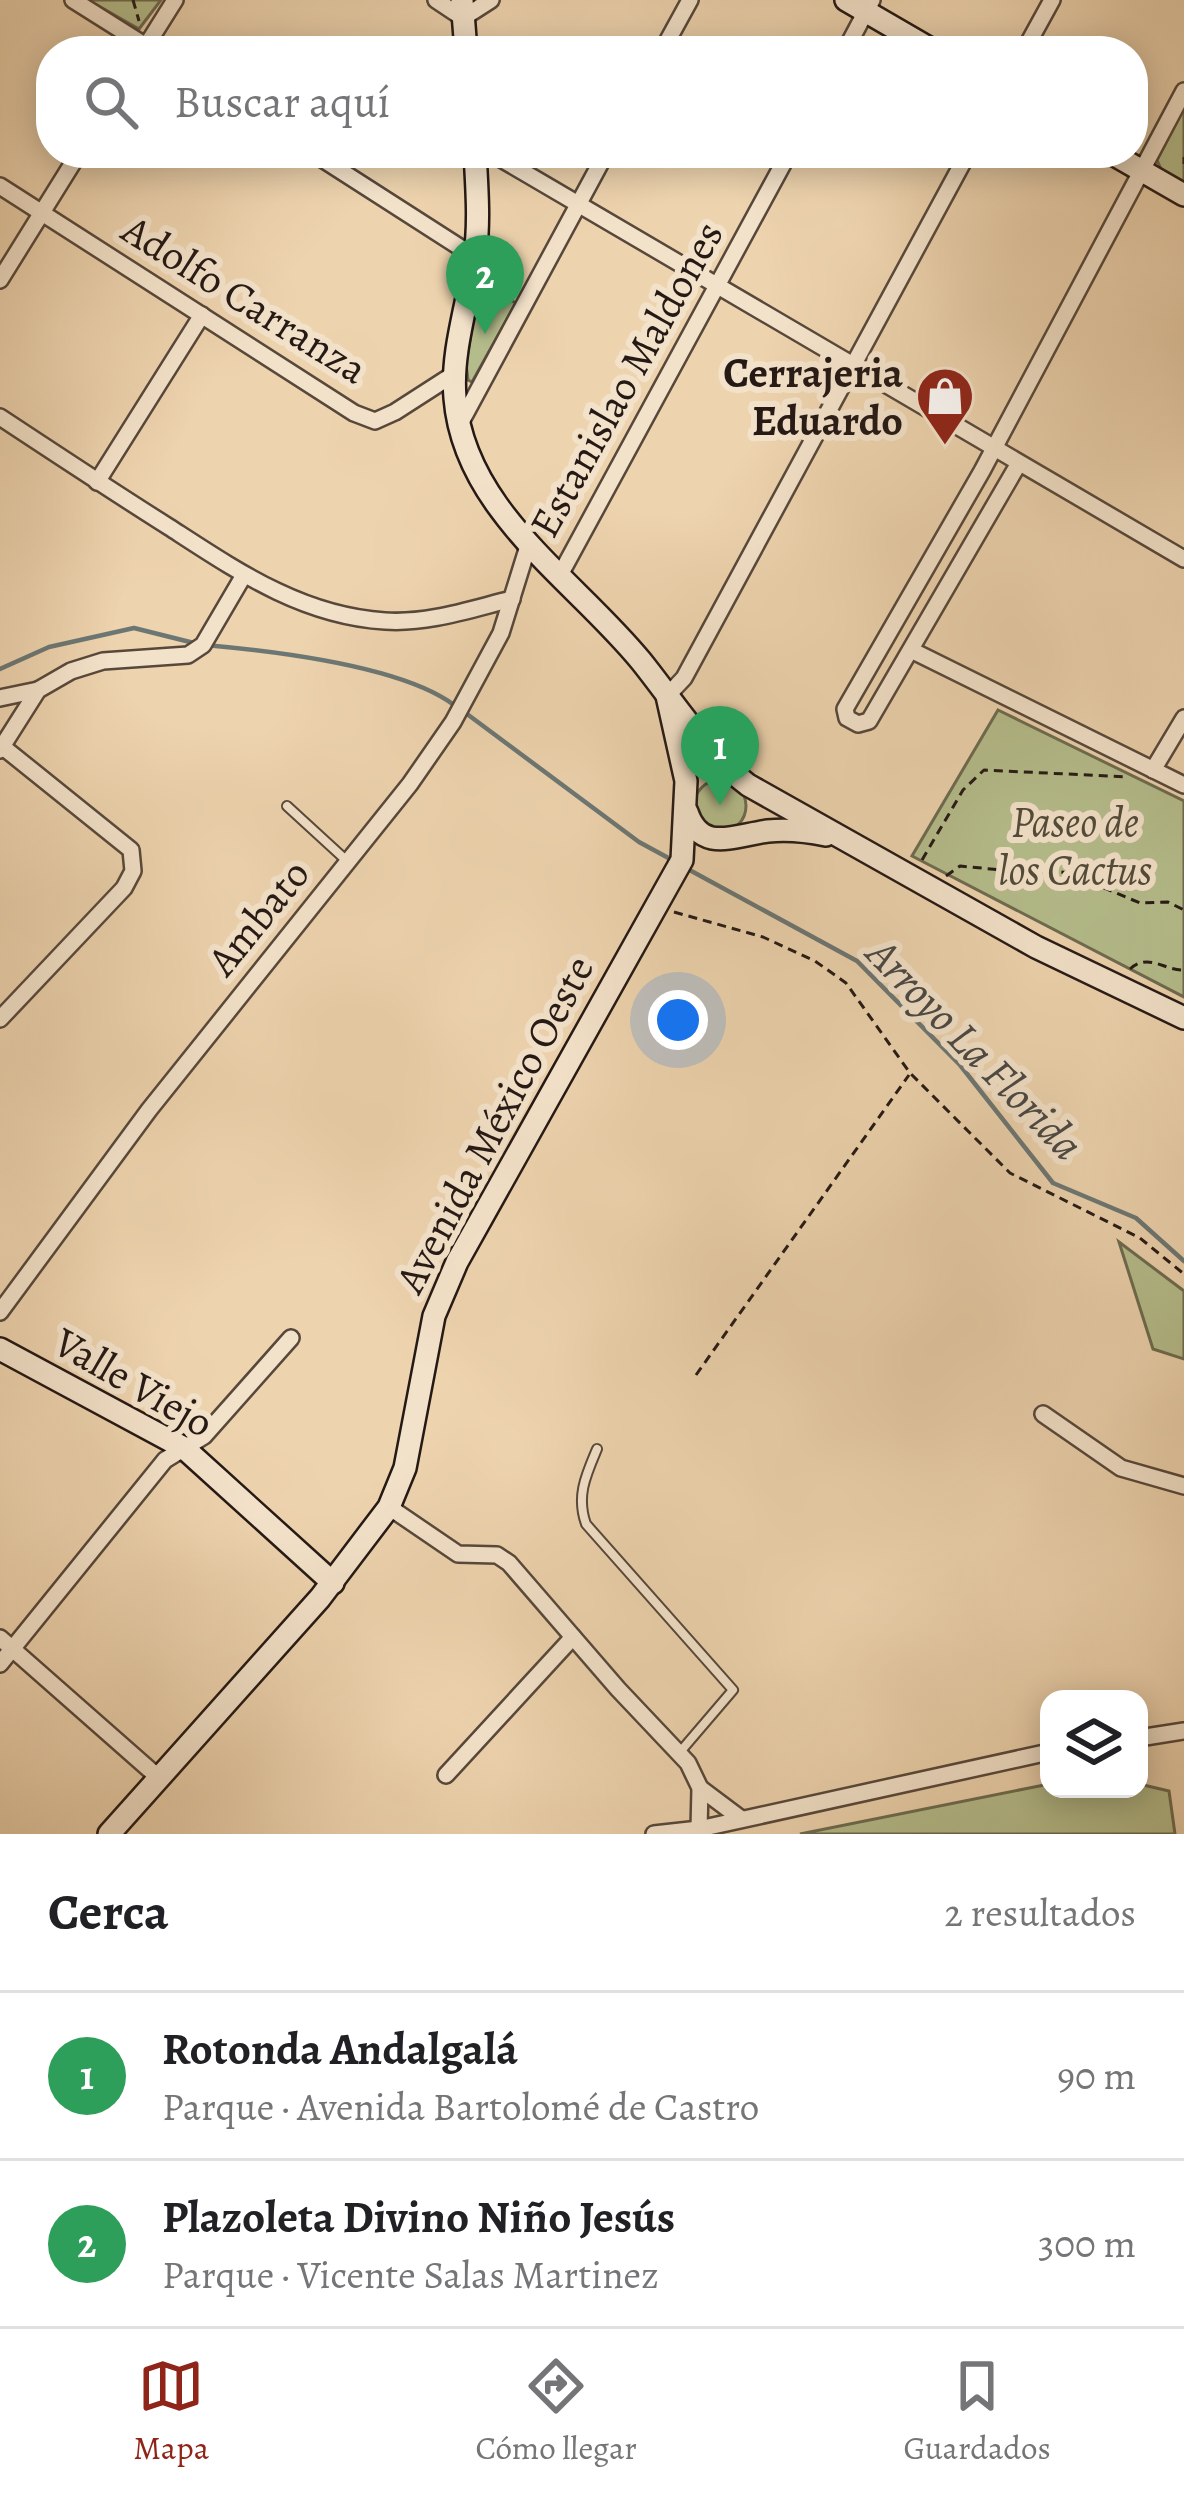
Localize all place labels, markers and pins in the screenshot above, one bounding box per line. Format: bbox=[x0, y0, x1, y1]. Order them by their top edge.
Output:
pin: 2 bbox=[446, 235, 524, 334]
place label: Cerrajeria Eduardo bbox=[723, 344, 904, 449]
shop icon: Cerrajeria Eduardo bbox=[914, 365, 976, 447]
pin: 1 bbox=[681, 706, 759, 805]

